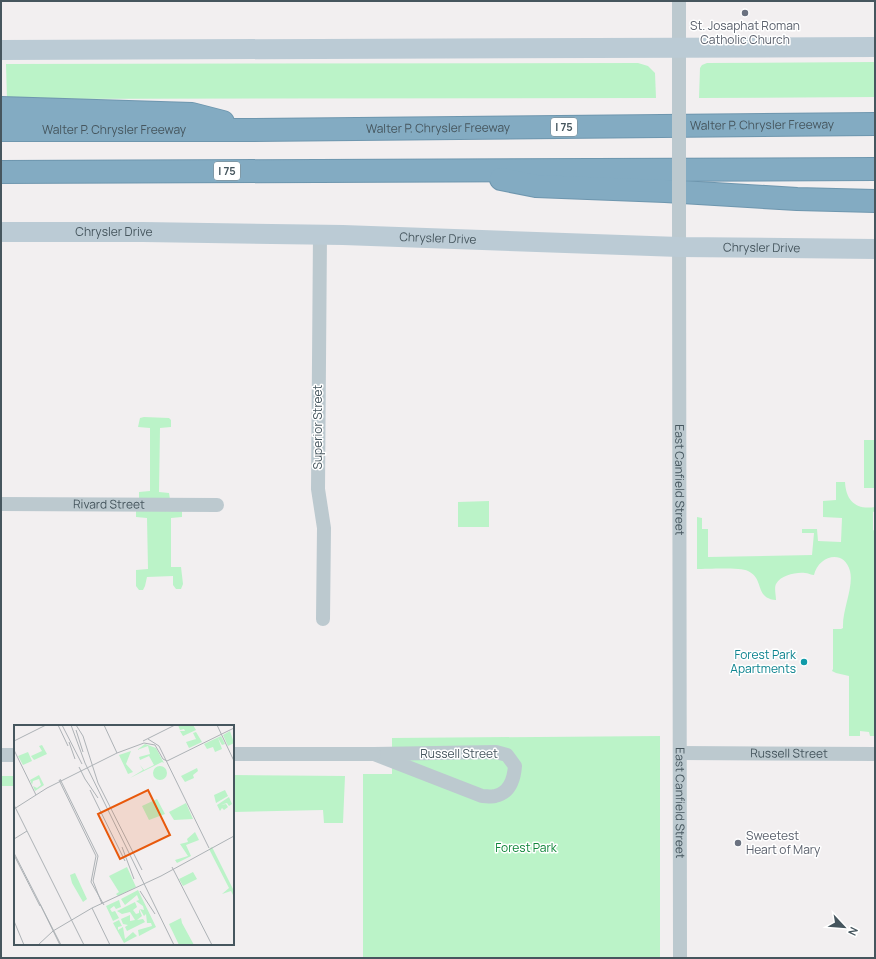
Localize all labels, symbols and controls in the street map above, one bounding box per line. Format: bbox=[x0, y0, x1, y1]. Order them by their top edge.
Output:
marker: St. Josaphat Roman Catholic Church bbox=[740, 8, 750, 18]
place label: St. Josaphat Roman Catholic Church bbox=[690, 17, 800, 48]
street label: Walter P. Chrysler Freeway bbox=[690, 115, 835, 134]
road number: I 75 bbox=[551, 118, 577, 136]
street label: Walter P. Chrysler Freeway bbox=[366, 119, 511, 137]
street label: Walter P. Chrysler Freeway bbox=[42, 121, 187, 138]
road number: I 75 bbox=[214, 162, 240, 180]
street label: Chrysler Drive bbox=[75, 223, 153, 240]
street label: Chrysler Drive bbox=[399, 228, 477, 248]
street label: Chrysler Drive bbox=[723, 238, 800, 256]
street label: Superior Street bbox=[309, 384, 326, 469]
street label: East Canfield Street bbox=[671, 424, 688, 536]
street label: Rivard Street bbox=[73, 495, 145, 513]
place label: Forest Park Apartments bbox=[730, 646, 797, 677]
marker: Forest Park Apartments bbox=[799, 657, 809, 667]
inset map bbox=[14, 725, 234, 945]
street label: Russell Street bbox=[750, 744, 828, 762]
street label: Russell Street bbox=[420, 745, 498, 762]
street label: East Canfield Street bbox=[672, 747, 689, 859]
place label: Sweetest Heart of Mary bbox=[746, 827, 821, 858]
marker: Sweetest Heart of Mary bbox=[733, 838, 743, 848]
park label: Forest Park bbox=[495, 839, 558, 856]
north arrow bbox=[824, 907, 864, 947]
text: N bbox=[845, 925, 862, 939]

